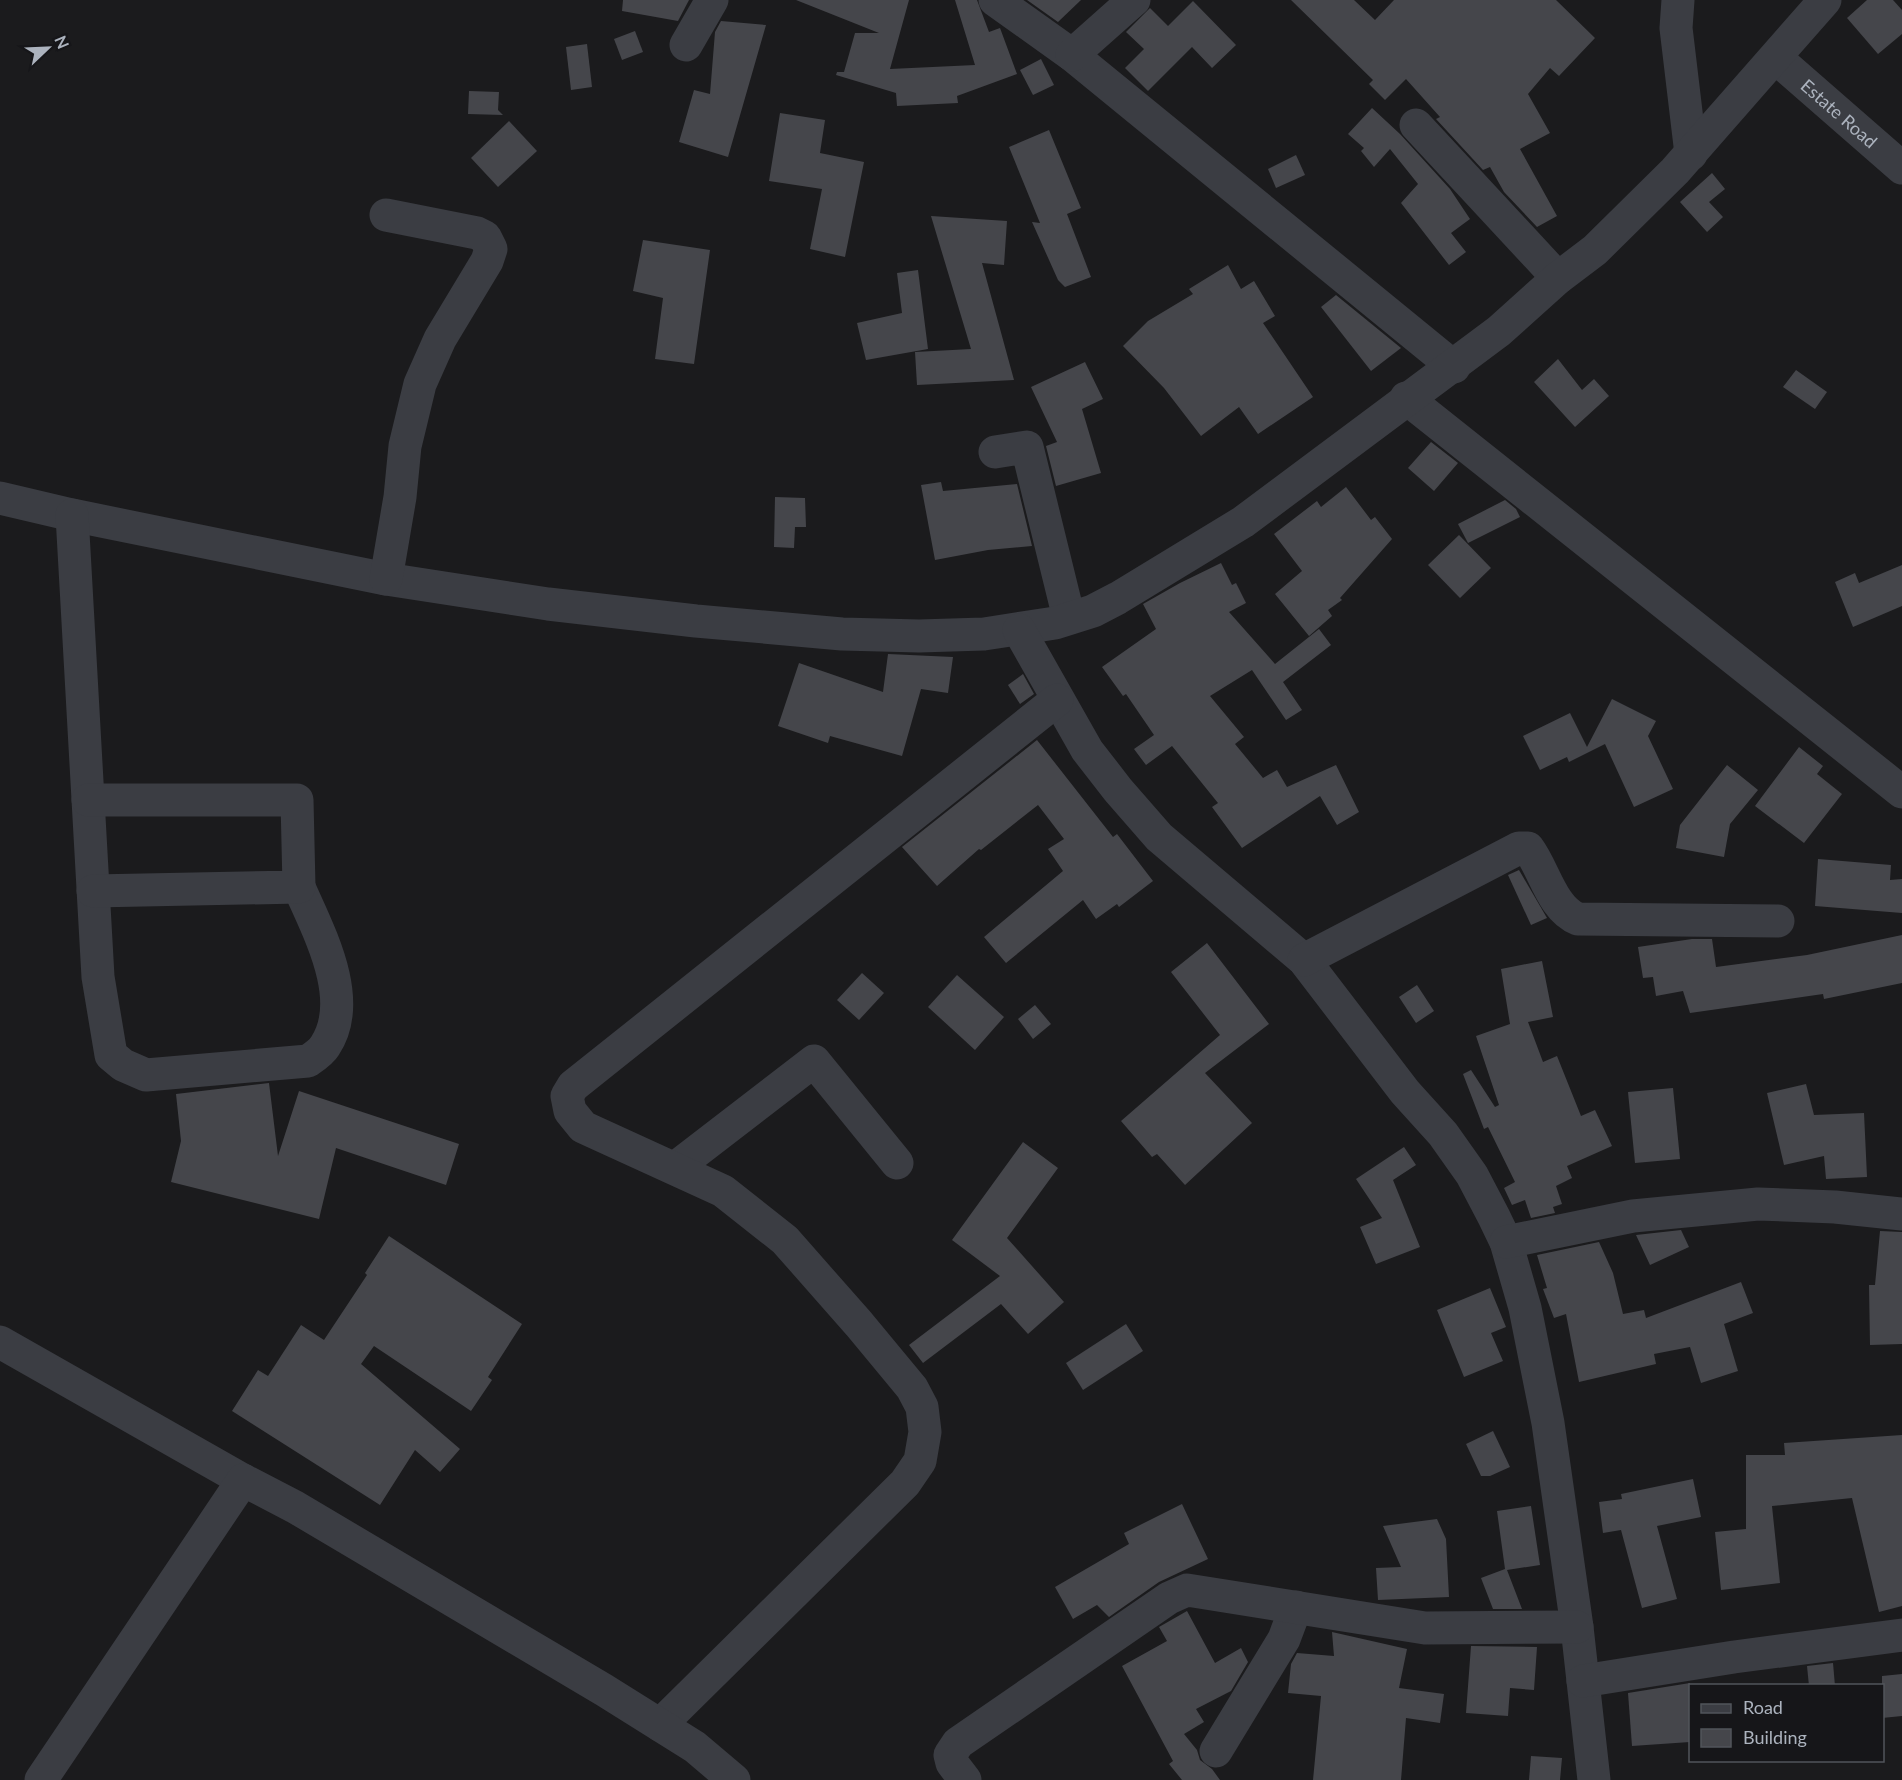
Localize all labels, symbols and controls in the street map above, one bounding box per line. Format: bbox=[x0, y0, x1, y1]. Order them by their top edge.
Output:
north arrow bbox=[18, 18, 78, 78]
text: N bbox=[51, 33, 73, 51]
street label: Estate Road bbox=[1797, 74, 1882, 152]
legend bbox=[1689, 1684, 1884, 1762]
text: Road bbox=[1743, 1696, 1783, 1718]
text: Building bbox=[1743, 1726, 1807, 1748]

